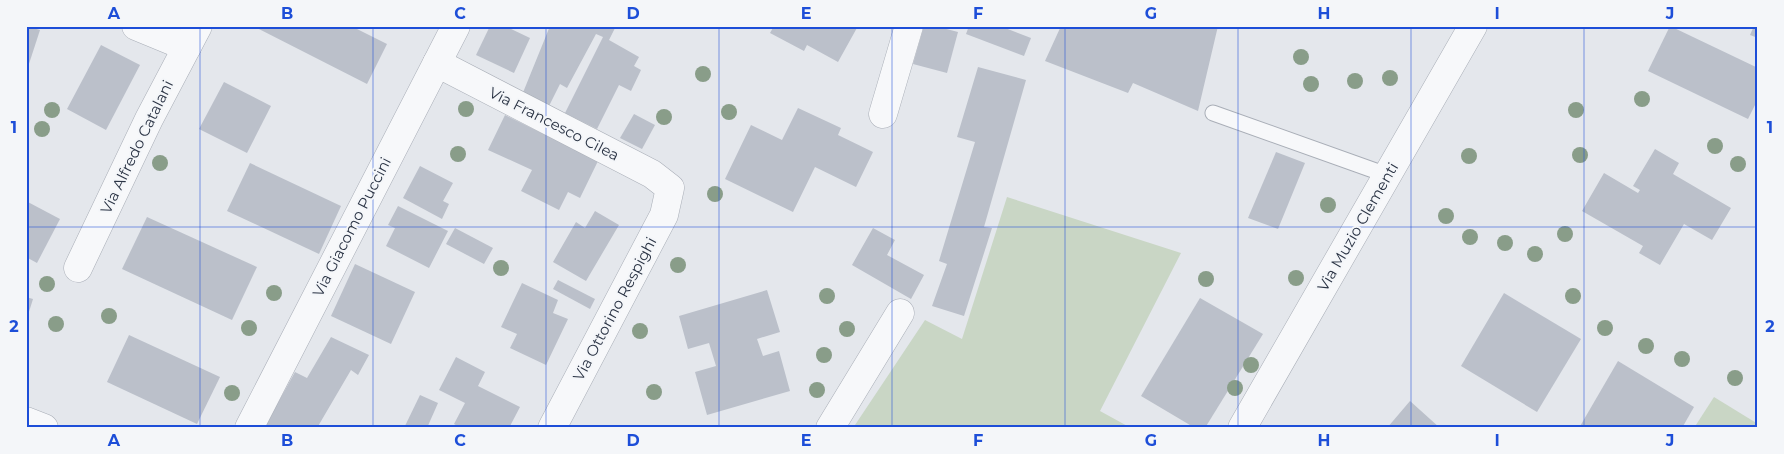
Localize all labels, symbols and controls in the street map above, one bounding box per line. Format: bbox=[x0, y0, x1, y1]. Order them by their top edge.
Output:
text: A bbox=[107, 4, 121, 23]
text: B bbox=[281, 4, 293, 23]
text: C bbox=[454, 4, 466, 23]
text: D bbox=[626, 4, 640, 23]
text: E bbox=[801, 4, 811, 23]
text: F bbox=[973, 4, 983, 23]
text: G bbox=[1145, 4, 1157, 23]
text: H bbox=[1318, 4, 1330, 23]
text: I bbox=[1494, 4, 1500, 23]
text: J bbox=[1665, 4, 1674, 23]
street label: Via Alfredo Catalani bbox=[96, 77, 177, 217]
street label: Via Francesco Cilea bbox=[486, 83, 622, 165]
text: 1 bbox=[11, 118, 17, 137]
text: 1 bbox=[1767, 118, 1773, 137]
street label: Via Giacomo Puccini bbox=[308, 154, 395, 300]
street label: Via Muzio Clementi bbox=[1313, 159, 1402, 294]
street label: Via Ottorino Respighi bbox=[569, 234, 661, 384]
text: 2 bbox=[9, 317, 19, 336]
text: 2 bbox=[1765, 317, 1775, 336]
text: A bbox=[107, 431, 121, 450]
text: B bbox=[281, 431, 293, 450]
text: C bbox=[454, 431, 466, 450]
text: D bbox=[626, 431, 640, 450]
text: E bbox=[801, 431, 811, 450]
text: F bbox=[973, 431, 983, 450]
text: G bbox=[1145, 431, 1157, 450]
text: H bbox=[1318, 431, 1330, 450]
text: I bbox=[1494, 431, 1500, 450]
text: J bbox=[1665, 431, 1674, 450]

